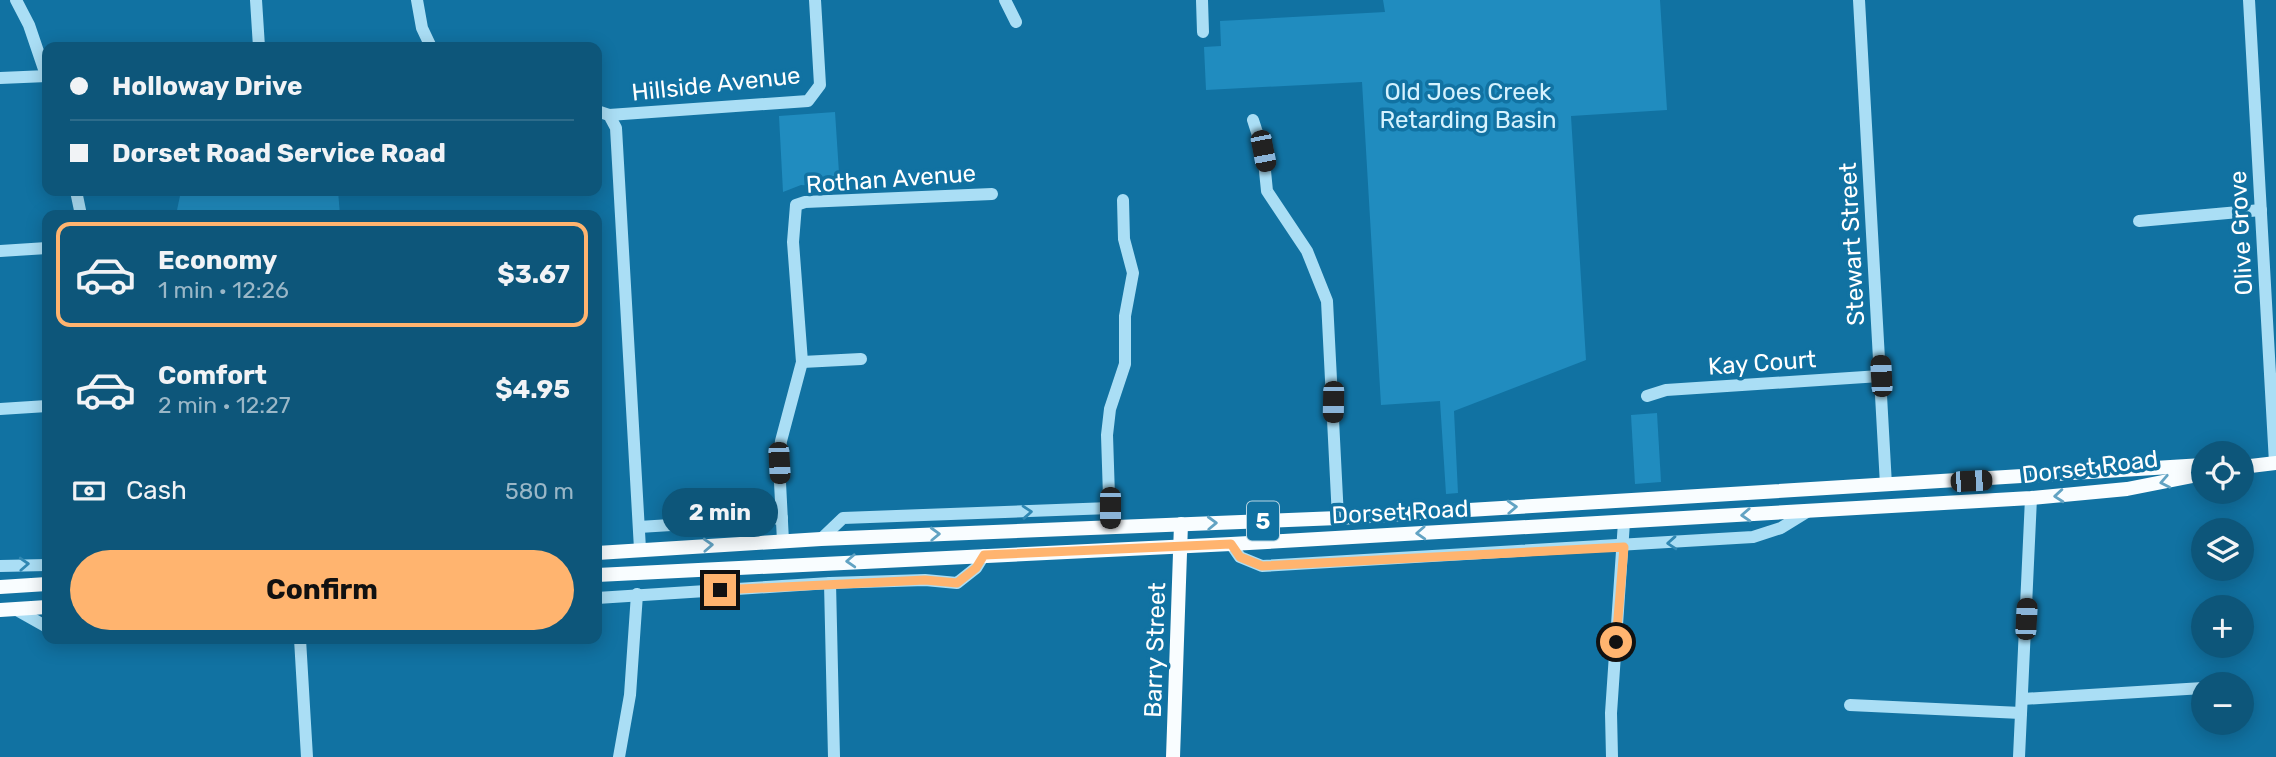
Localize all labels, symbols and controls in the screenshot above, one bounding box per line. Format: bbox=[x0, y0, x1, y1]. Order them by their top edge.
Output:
street label: Hillside Avenue bbox=[630, 61, 802, 107]
text: Holloway Drive bbox=[112, 71, 303, 102]
park label: Old Joes Creek Retarding Basin bbox=[1379, 78, 1557, 134]
car bbox=[1249, 128, 1278, 174]
text: Dorset Road Service Road bbox=[112, 138, 446, 169]
street label: Rothan Avenue bbox=[805, 159, 977, 199]
street label: Stewart Street bbox=[1834, 162, 1870, 326]
street label: Olive Grove bbox=[2224, 170, 2258, 296]
icon: car bbox=[74, 243, 137, 306]
text: Economy bbox=[158, 245, 277, 276]
text: $3.67 bbox=[497, 259, 570, 290]
text: 1 min · 12:26 bbox=[158, 276, 289, 304]
street label: Kay Court bbox=[1707, 345, 1817, 381]
car bbox=[1870, 354, 1893, 398]
icon: car bbox=[74, 358, 137, 421]
text: Comfort bbox=[158, 360, 267, 391]
text: $4.95 bbox=[495, 374, 570, 405]
car bbox=[1323, 381, 1344, 423]
text: 2 min · 12:27 bbox=[158, 391, 290, 419]
car bbox=[768, 441, 791, 485]
map controls bbox=[2191, 441, 2254, 735]
button: locate bbox=[2191, 441, 2254, 504]
street label: Dorset Road bbox=[2020, 445, 2160, 489]
car bbox=[1950, 469, 1993, 493]
icon: cash bbox=[70, 472, 108, 510]
one-way arrow bbox=[2159, 473, 2171, 488]
text: Cash bbox=[126, 475, 187, 506]
text: 580 m bbox=[505, 477, 574, 505]
car bbox=[1100, 487, 1121, 529]
one-way arrow bbox=[2053, 488, 2064, 503]
callout: 2 min bbox=[662, 489, 778, 538]
street label: Dorset Road bbox=[1331, 494, 1469, 530]
text: 2 min bbox=[689, 498, 751, 526]
one-way arrow bbox=[1507, 500, 1518, 515]
road number: 5 bbox=[1247, 502, 1279, 540]
one-way arrow bbox=[1022, 505, 1033, 520]
one-way arrow bbox=[1740, 508, 1751, 523]
one-way arrow bbox=[1206, 515, 1217, 530]
button: layers bbox=[2191, 518, 2254, 581]
one-way arrow bbox=[1415, 526, 1426, 541]
one-way arrow bbox=[930, 527, 941, 542]
one-way arrow bbox=[1666, 535, 1677, 550]
one-way arrow bbox=[703, 538, 714, 553]
button: Confirm bbox=[70, 550, 574, 630]
one-way arrow bbox=[846, 554, 857, 569]
one-way arrow bbox=[19, 557, 30, 572]
route end bbox=[704, 574, 736, 606]
street label: Barry Street bbox=[1139, 582, 1171, 718]
button: + bbox=[2191, 595, 2254, 658]
car bbox=[2015, 597, 2038, 641]
route start bbox=[1600, 626, 1632, 658]
button: − bbox=[2191, 672, 2254, 735]

